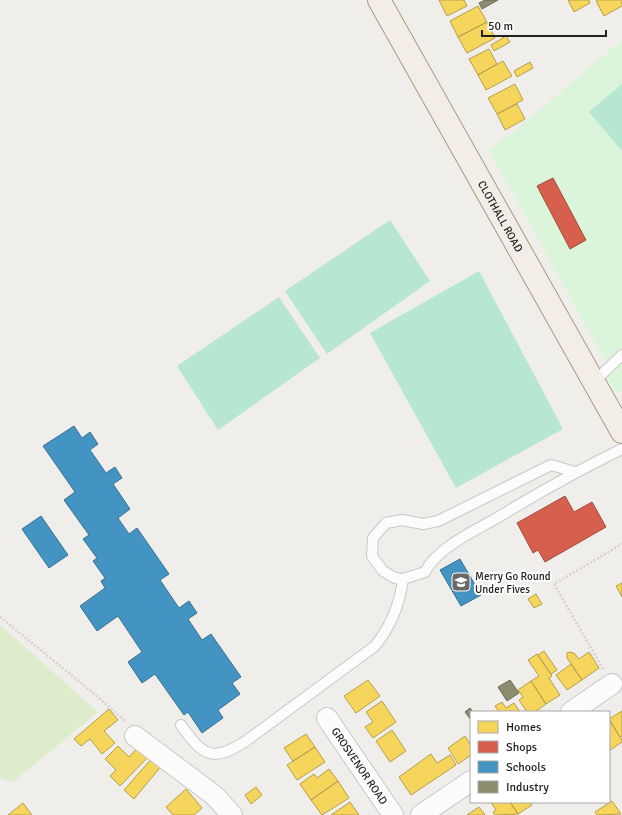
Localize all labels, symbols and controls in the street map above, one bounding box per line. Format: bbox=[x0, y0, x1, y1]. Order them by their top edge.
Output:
scale bar bbox=[482, 12, 606, 38]
text: 50 m bbox=[488, 19, 513, 34]
street label: CLOTHALL ROAD bbox=[475, 178, 526, 254]
place label: Merry Go Round Under Fives bbox=[475, 570, 551, 596]
school or university icon: Merry Go Round Under Fives bbox=[450, 571, 472, 593]
legend bbox=[470, 711, 610, 803]
text: Homes bbox=[506, 720, 541, 735]
street label: GROSVENOR ROAD bbox=[329, 725, 390, 807]
text: Shops bbox=[506, 740, 537, 755]
text: Schools bbox=[506, 760, 546, 775]
text: Industry bbox=[506, 780, 549, 795]

